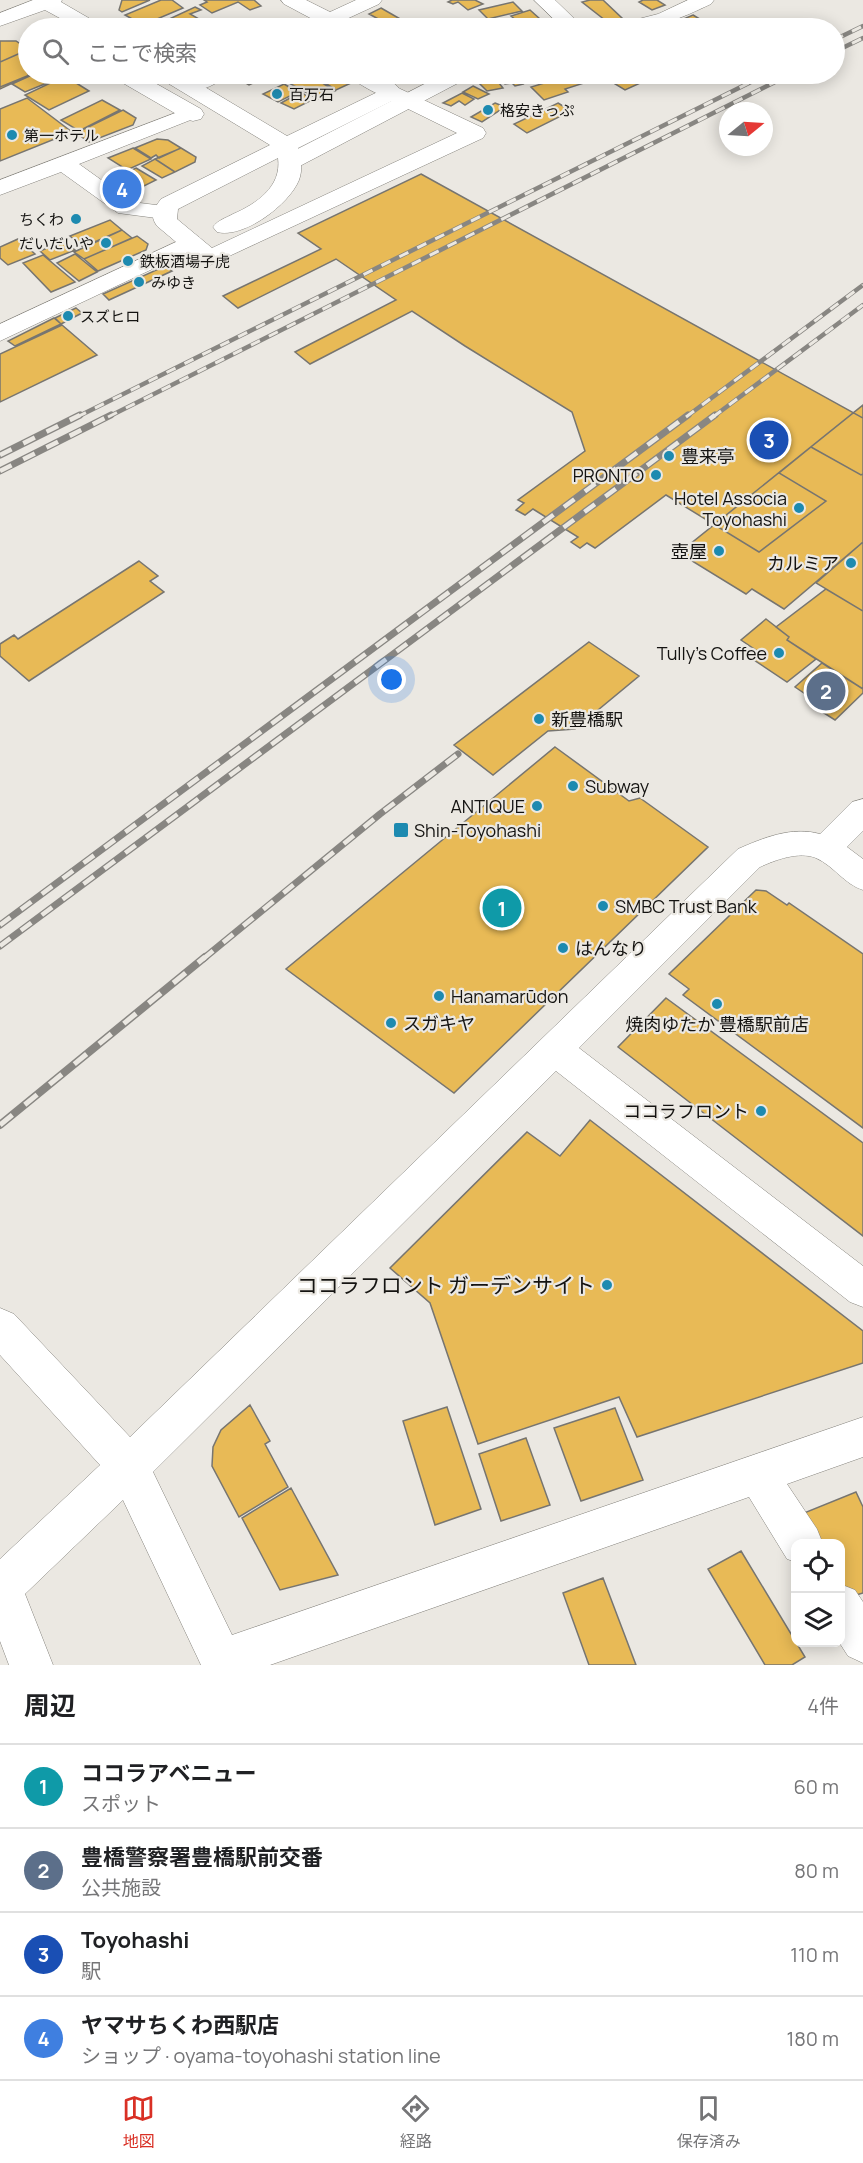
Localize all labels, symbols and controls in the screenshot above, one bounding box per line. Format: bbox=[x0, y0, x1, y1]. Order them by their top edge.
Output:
search box bbox=[18, 18, 845, 84]
icon: search bbox=[39, 35, 72, 68]
text: ここで検索 bbox=[87, 38, 197, 68]
place label: 百万石 bbox=[289, 84, 334, 105]
marker: 百万石 bbox=[270, 87, 284, 101]
place label: 格安きっぷ bbox=[500, 100, 574, 121]
north arrow bbox=[719, 102, 773, 156]
marker: 格安きっぷ bbox=[481, 103, 495, 117]
place label: 第一ホテル bbox=[24, 125, 99, 146]
marker: 第一ホテル bbox=[5, 128, 19, 142]
pin: 4 bbox=[102, 166, 142, 212]
place label: ちくわ bbox=[19, 209, 64, 230]
marker: ちくわ bbox=[69, 212, 83, 226]
place label: だいだいや bbox=[19, 233, 94, 254]
marker: だいだいや bbox=[99, 236, 113, 250]
place label: 鉄板酒場子虎 bbox=[140, 251, 230, 272]
marker: 鉄板酒場子虎 bbox=[121, 254, 135, 268]
place label: みゆき bbox=[151, 272, 196, 293]
marker: みゆき bbox=[132, 275, 146, 289]
place label: スズヒロ bbox=[80, 306, 140, 327]
marker: スズヒロ bbox=[61, 309, 75, 323]
pin: 3 bbox=[750, 418, 788, 462]
place label: 豊来亭 bbox=[681, 444, 735, 468]
marker: 豊来亭 bbox=[662, 449, 676, 463]
place label: PRONTO bbox=[573, 463, 644, 487]
marker: PRONTO bbox=[649, 468, 663, 482]
place label: Hotel Associa Toyohashi bbox=[674, 486, 787, 531]
marker: Hotel Associa Toyohashi bbox=[792, 501, 806, 515]
place label: 壺屋 bbox=[671, 539, 707, 563]
marker: 壺屋 bbox=[712, 544, 726, 558]
place label: カルミア bbox=[767, 551, 839, 575]
marker: カルミア bbox=[844, 556, 858, 570]
place label: Tully's Coffee bbox=[657, 641, 767, 665]
marker: Tully's Coffee bbox=[772, 646, 786, 660]
your location bbox=[377, 665, 406, 694]
pin: 2 bbox=[806, 668, 846, 714]
place label: 新豊橋駅 bbox=[551, 707, 623, 731]
marker: 新豊橋駅 bbox=[532, 712, 546, 726]
place label: Subway bbox=[585, 774, 650, 798]
marker: Subway bbox=[566, 779, 580, 793]
place label: ANTIQUE bbox=[450, 794, 525, 818]
marker: ANTIQUE bbox=[530, 799, 544, 813]
place label: Shin-Toyohashi bbox=[414, 818, 541, 842]
marker: Shin-Toyohashi bbox=[392, 821, 410, 839]
pin: 1 bbox=[482, 886, 522, 930]
place label: SMBC Trust Bank bbox=[615, 894, 758, 918]
marker: SMBC Trust Bank bbox=[596, 899, 610, 913]
place label: はんなり bbox=[575, 936, 647, 960]
marker: はんなり bbox=[556, 941, 570, 955]
place label: Hanamarūdon bbox=[451, 984, 568, 1008]
marker: Hanamarūdon bbox=[432, 989, 446, 1003]
marker: 焼肉ゆたか 豊橋駅前店 bbox=[710, 997, 724, 1011]
place label: スガキヤ bbox=[403, 1011, 475, 1035]
place label: 焼肉ゆたか 豊橋駅前店 bbox=[625, 1012, 809, 1036]
marker: スガキヤ bbox=[384, 1016, 398, 1030]
place label: ココラフロント bbox=[623, 1099, 749, 1123]
marker: ココラフロント bbox=[754, 1104, 768, 1118]
place label: ココラフロント ガーデンサイト bbox=[297, 1271, 595, 1299]
marker: ココラフロント ガーデンサイト bbox=[600, 1278, 614, 1292]
map controls bbox=[791, 1539, 845, 1647]
button: locate bbox=[791, 1539, 845, 1593]
button: layers bbox=[791, 1593, 845, 1647]
text: 周辺 bbox=[24, 1687, 76, 1723]
text: 4件 bbox=[807, 1692, 839, 1719]
text: ココラアベニュー bbox=[81, 1758, 257, 1788]
text: 1 bbox=[39, 1773, 48, 1800]
text: 60 m bbox=[793, 1773, 839, 1800]
text: スポット bbox=[81, 1790, 161, 1817]
text: 豊橋警察署豊橋駅前交番 bbox=[81, 1842, 323, 1872]
text: 2 bbox=[38, 1857, 49, 1884]
text: 80 m bbox=[794, 1857, 839, 1884]
text: 公共施設 bbox=[81, 1874, 161, 1901]
text: Toyohashi bbox=[81, 1925, 189, 1955]
text: 3 bbox=[38, 1941, 49, 1968]
text: 110 m bbox=[790, 1941, 839, 1968]
text: 駅 bbox=[81, 1957, 101, 1984]
text: ヤマサちくわ西駅店 bbox=[81, 2010, 279, 2040]
text: 4 bbox=[37, 2025, 50, 2052]
text: 180 m bbox=[786, 2025, 839, 2052]
text: ショップ · oyama-toyohashi station line bbox=[81, 2042, 441, 2069]
tab: 地図 bbox=[122, 2092, 155, 2152]
tab: 経路 bbox=[399, 2092, 432, 2152]
tab: 保存済み bbox=[677, 2092, 741, 2152]

